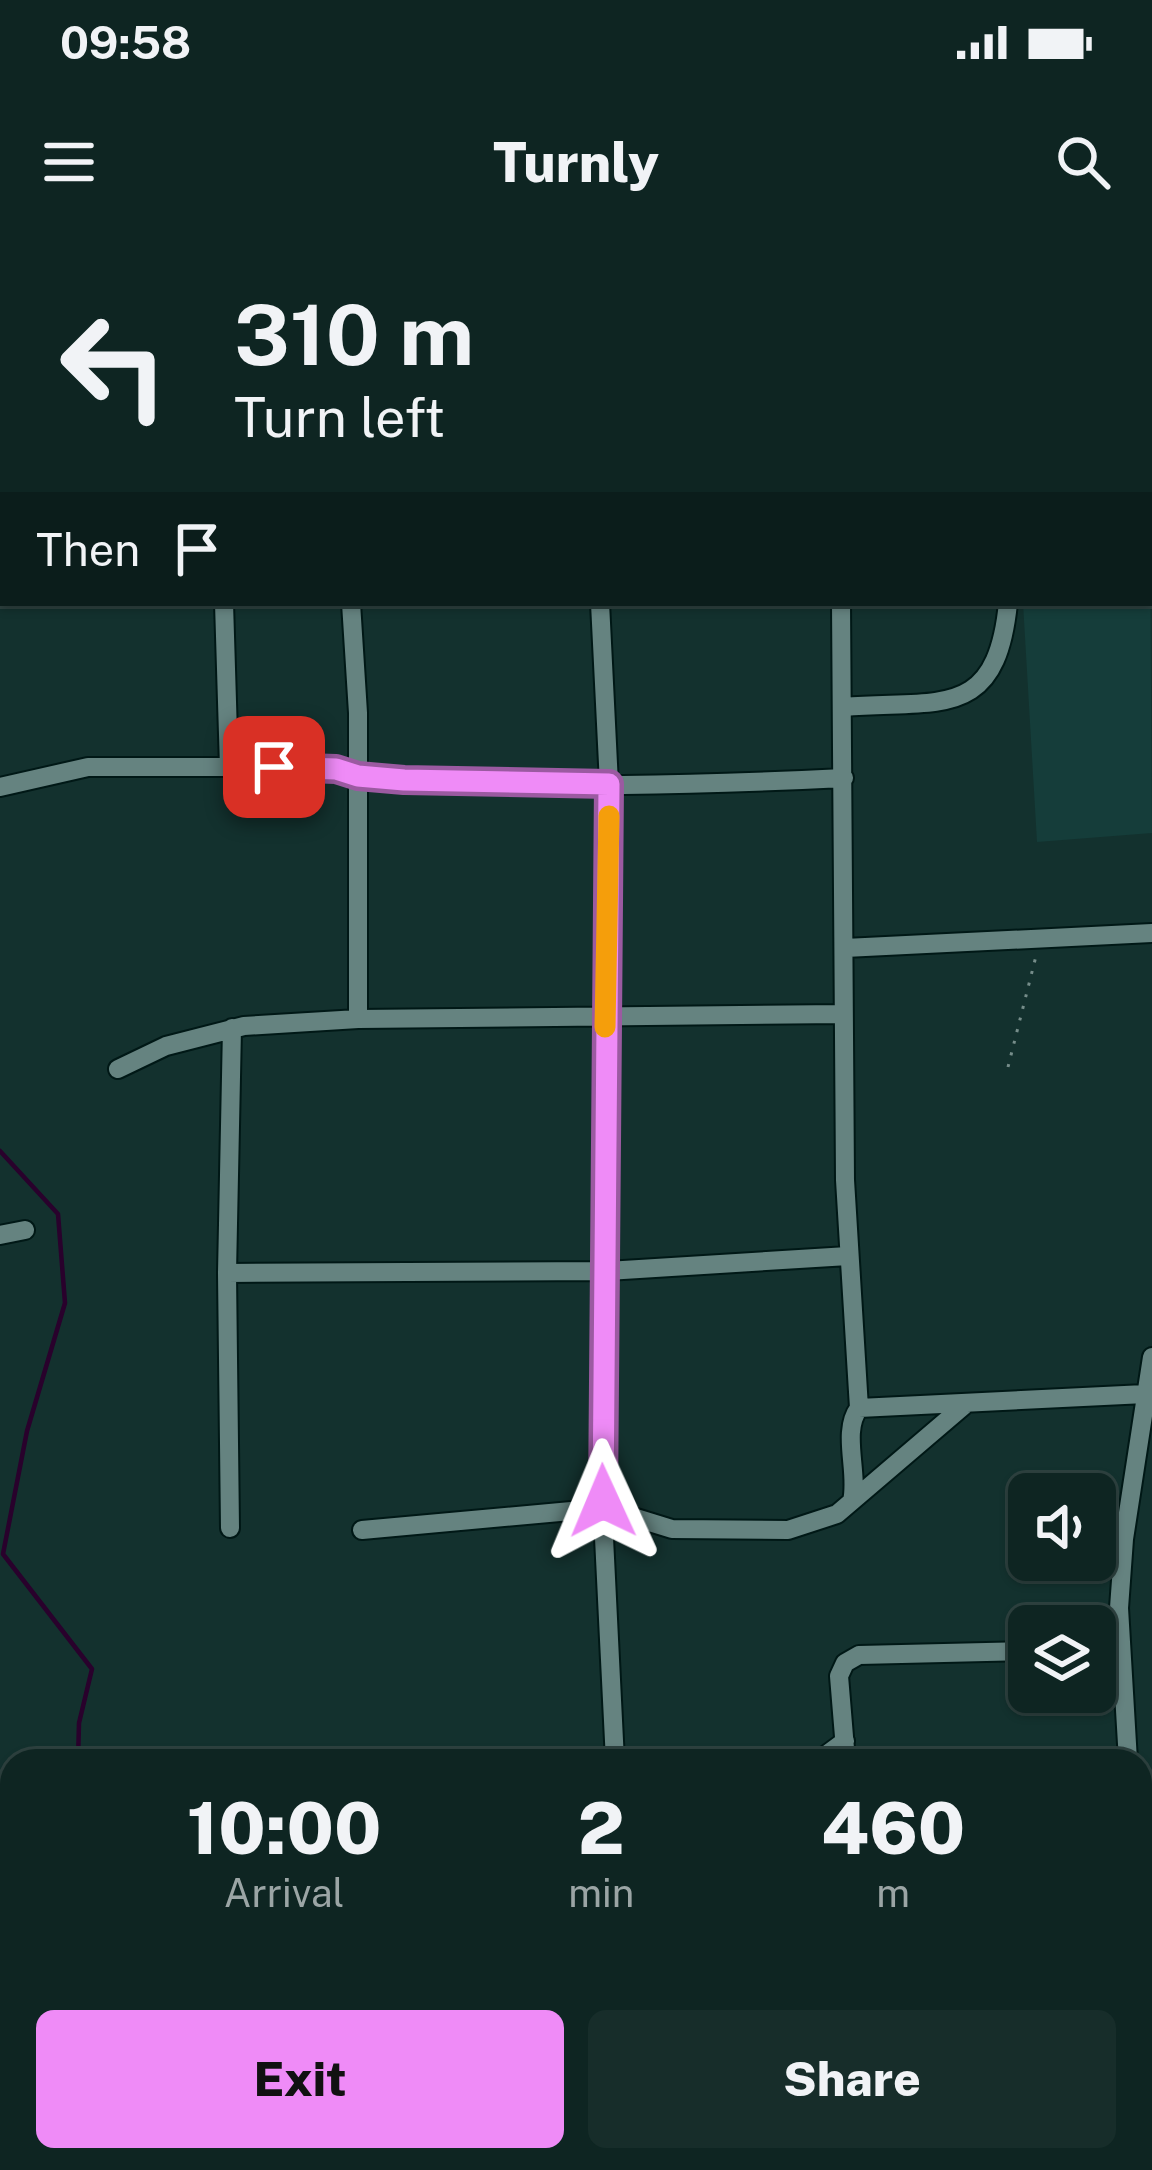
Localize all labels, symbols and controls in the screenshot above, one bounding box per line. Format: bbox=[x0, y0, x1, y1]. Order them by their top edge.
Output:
text: 09:58 bbox=[60, 16, 191, 69]
icon: menu bbox=[36, 129, 102, 195]
icon: search bbox=[1050, 129, 1116, 195]
text: Turnly bbox=[493, 131, 659, 194]
text: 310 m bbox=[234, 285, 474, 384]
icon: left bbox=[36, 288, 192, 444]
text: Turn left bbox=[234, 386, 445, 449]
icon: arrive bbox=[164, 516, 230, 582]
text: Then bbox=[36, 523, 140, 576]
pin bbox=[223, 716, 325, 818]
icon: arrive bbox=[241, 734, 307, 800]
position arrow bbox=[540, 1438, 666, 1564]
map controls bbox=[1008, 1473, 1116, 1713]
button: sound bbox=[1008, 1473, 1116, 1581]
button: layers bbox=[1008, 1605, 1116, 1713]
text: 10:00 bbox=[187, 1786, 381, 1870]
text: 2 bbox=[578, 1786, 625, 1870]
text: 460 bbox=[821, 1786, 965, 1870]
text: Arrival bbox=[224, 1870, 344, 1916]
text: min bbox=[568, 1870, 634, 1916]
text: m bbox=[876, 1870, 910, 1916]
button: Exit bbox=[36, 2010, 564, 2148]
button: Share bbox=[588, 2010, 1116, 2148]

